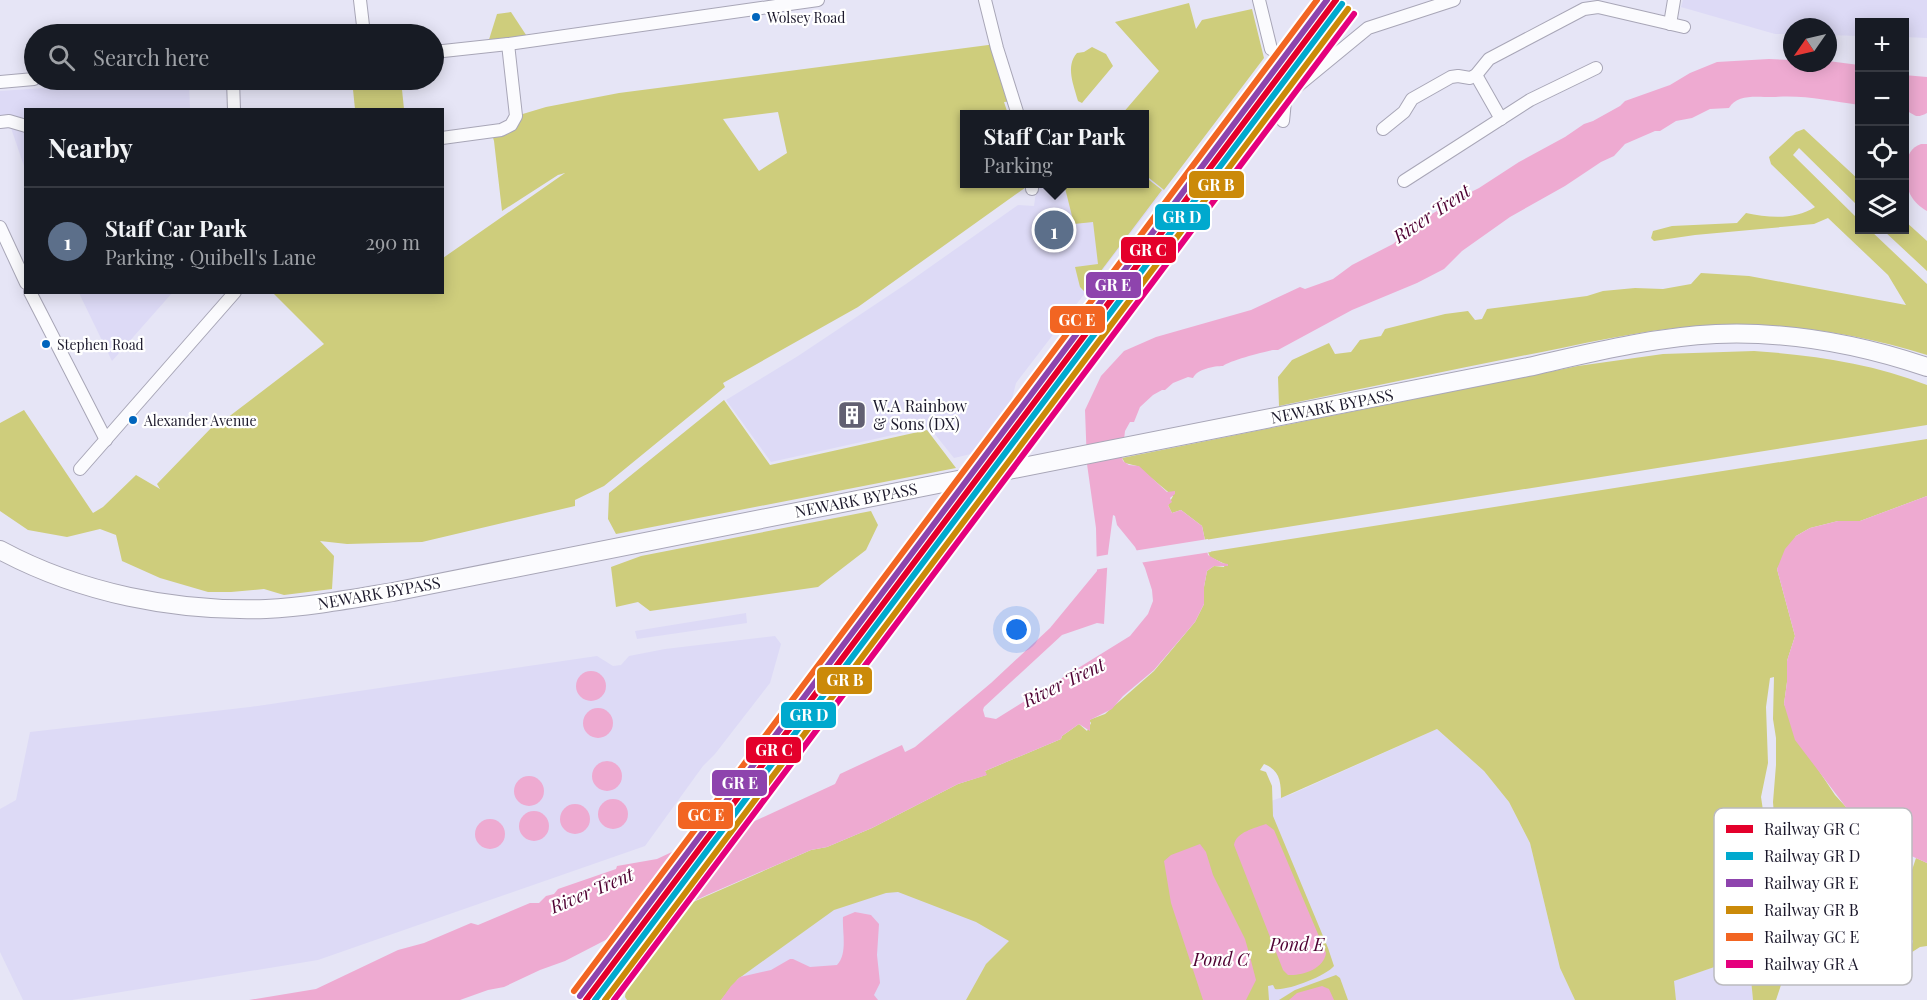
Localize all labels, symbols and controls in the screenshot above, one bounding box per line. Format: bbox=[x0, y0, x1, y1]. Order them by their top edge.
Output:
place label: Wolsey Road bbox=[766, 8, 845, 27]
marker: Wolsey Road bbox=[750, 11, 762, 23]
north arrow bbox=[1783, 18, 1837, 72]
map controls bbox=[1855, 18, 1909, 234]
button: + bbox=[1855, 18, 1909, 72]
search box bbox=[24, 24, 444, 90]
icon: search bbox=[45, 41, 78, 74]
text: Search here bbox=[93, 42, 209, 72]
button: − bbox=[1855, 72, 1909, 126]
popup bbox=[960, 110, 1149, 188]
text: Staff Car Park bbox=[984, 121, 1125, 151]
button: locate bbox=[1855, 126, 1909, 180]
text: Nearby bbox=[48, 130, 133, 165]
text: Parking bbox=[984, 151, 1053, 178]
line badge: GR B bbox=[1188, 170, 1245, 199]
text: GR B bbox=[1197, 174, 1235, 195]
water label: River Trent bbox=[1387, 178, 1476, 248]
button: layers bbox=[1855, 180, 1909, 234]
line badge: GR D bbox=[1154, 203, 1211, 231]
text: GR D bbox=[1163, 206, 1201, 227]
pin: 1 bbox=[1034, 208, 1074, 252]
text: Staff Car Park bbox=[105, 213, 247, 243]
text: 1 bbox=[64, 228, 71, 255]
text: 290 m bbox=[366, 228, 420, 255]
line badge: GR C bbox=[1120, 236, 1177, 264]
text: GR C bbox=[1129, 239, 1167, 260]
text: Parking · Quibell's Lane bbox=[105, 243, 316, 270]
line badge: GR E bbox=[1085, 271, 1142, 299]
text: GR E bbox=[1095, 274, 1131, 295]
line badge: GC E bbox=[1049, 305, 1106, 334]
text: GC E bbox=[1059, 309, 1095, 330]
place label: Stephen Road bbox=[57, 335, 144, 354]
marker: Stephen Road bbox=[40, 338, 52, 350]
street label: NEWARK BYPASS bbox=[1269, 383, 1395, 428]
place label: W.A Rainbow & Sons (DX) bbox=[872, 395, 968, 434]
building icon: W.A Rainbow & Sons (DX) bbox=[836, 399, 868, 431]
place label: Alexander Avenue bbox=[143, 411, 257, 430]
marker: Alexander Avenue bbox=[127, 414, 139, 426]
street label: NEWARK BYPASS bbox=[793, 477, 919, 522]
street label: NEWARK BYPASS bbox=[316, 571, 442, 614]
your location bbox=[1002, 615, 1031, 644]
water label: River Trent bbox=[1018, 652, 1109, 713]
line badge: GR B bbox=[816, 666, 873, 695]
text: GR B bbox=[826, 669, 864, 690]
line badge: GR D bbox=[780, 701, 837, 729]
text: GR D bbox=[790, 704, 828, 725]
line badge: GR C bbox=[745, 736, 802, 764]
text: GR C bbox=[755, 739, 793, 760]
line badge: GR E bbox=[711, 769, 768, 797]
text: GR E bbox=[722, 772, 758, 793]
line badge: GC E bbox=[677, 801, 734, 830]
text: GC E bbox=[688, 804, 724, 825]
legend bbox=[1714, 808, 1912, 985]
text: Railway GR C bbox=[1764, 818, 1860, 839]
text: Railway GR D bbox=[1764, 845, 1860, 866]
water label: River Trent bbox=[545, 861, 638, 919]
text: Railway GR E bbox=[1764, 872, 1858, 893]
text: Railway GR B bbox=[1764, 899, 1859, 920]
text: Railway GC E bbox=[1764, 926, 1859, 947]
water label: Pond E bbox=[1269, 932, 1325, 956]
water label: Pond C bbox=[1192, 947, 1250, 971]
text: Railway GR A bbox=[1764, 953, 1859, 974]

